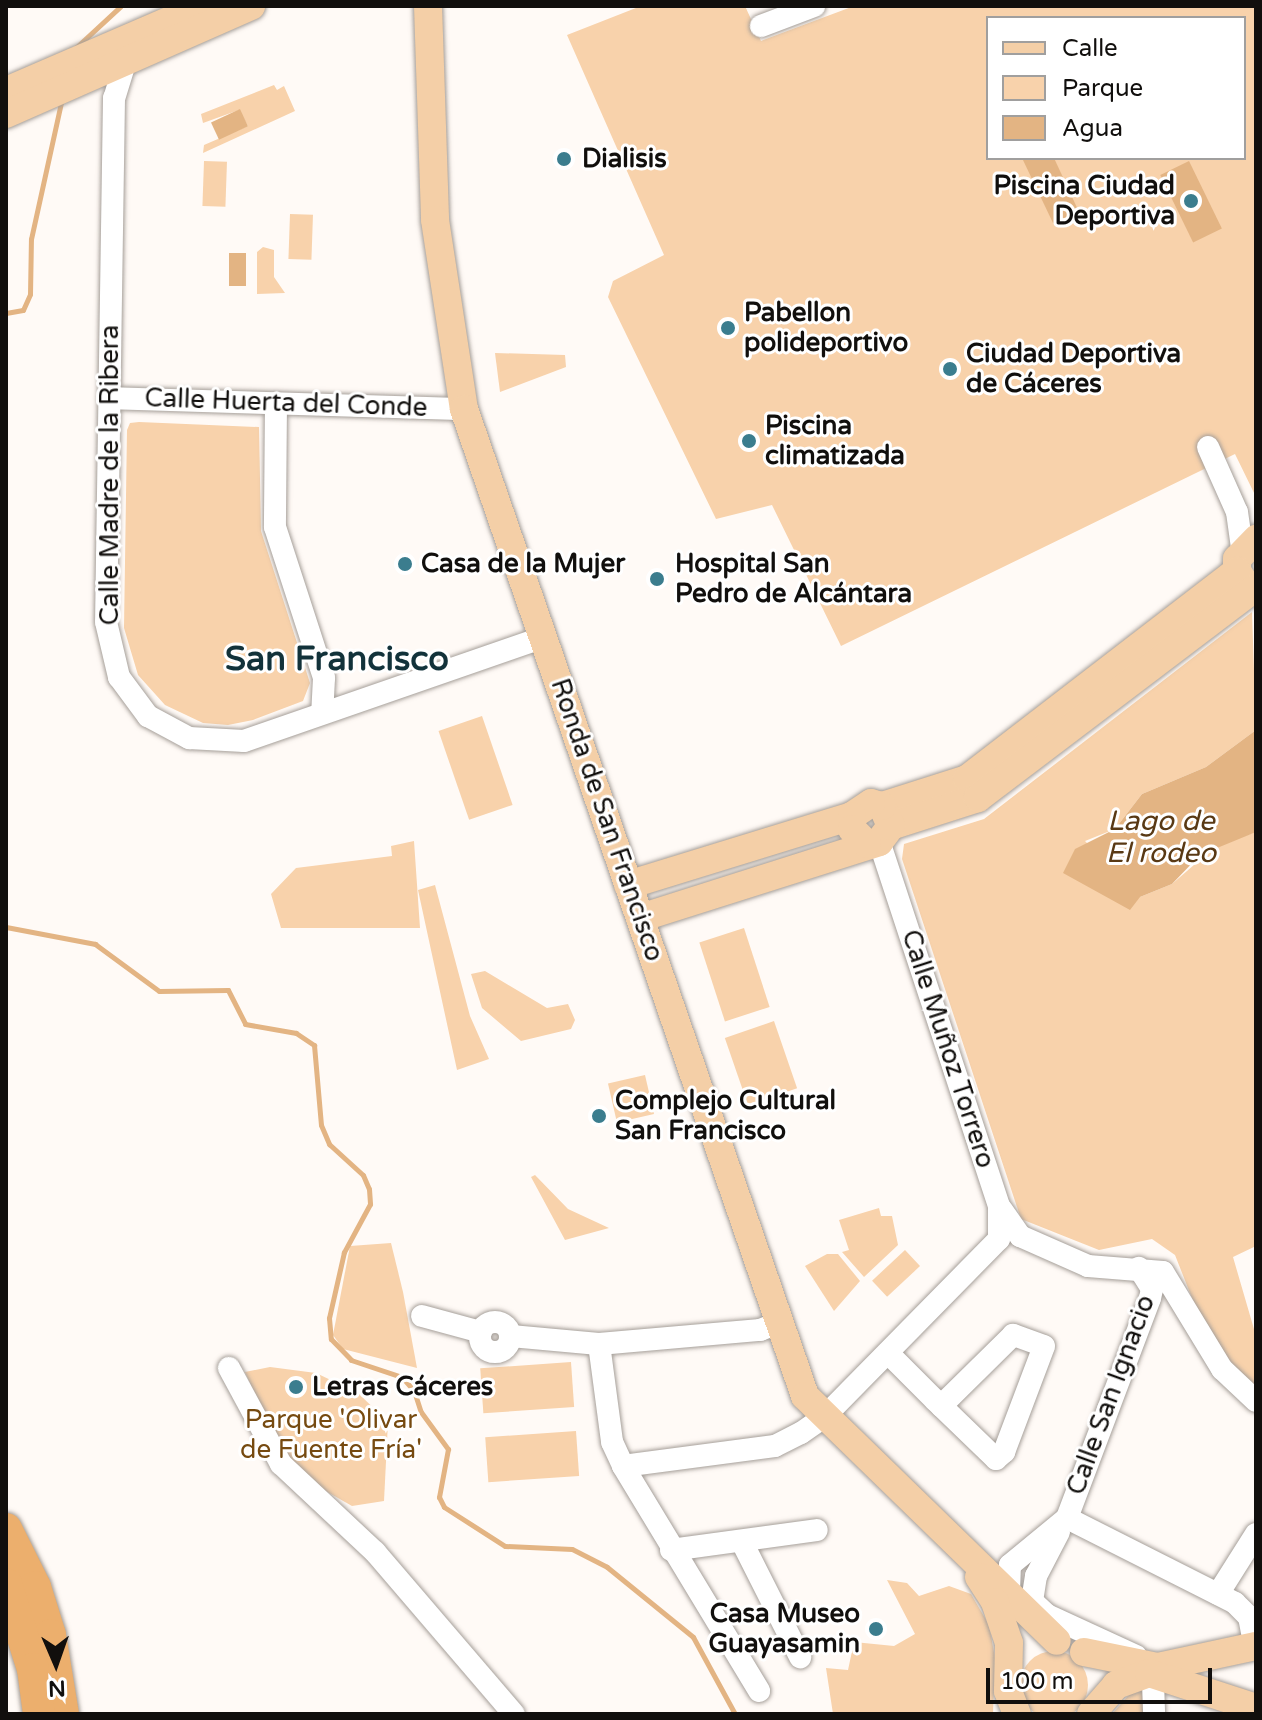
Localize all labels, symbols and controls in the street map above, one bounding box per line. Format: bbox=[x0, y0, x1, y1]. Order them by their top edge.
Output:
legend bbox=[986, 16, 1246, 160]
text: Calle bbox=[1062, 34, 1118, 63]
text: Parque bbox=[1062, 74, 1143, 103]
text: Agua bbox=[1062, 114, 1123, 143]
place label: Dialisis bbox=[582, 143, 667, 175]
marker: Dialisis bbox=[553, 148, 575, 170]
place label: Piscina Ciudad Deportiva bbox=[993, 170, 1175, 232]
marker: Piscina Ciudad Deportiva bbox=[1182, 192, 1200, 210]
place label: Pabellon polideportivo bbox=[744, 297, 908, 358]
marker: Pabellon polideportivo bbox=[719, 319, 737, 337]
street label: Calle Madre de la Ribera bbox=[94, 325, 126, 625]
place label: Ciudad Deportiva de Cáceres bbox=[966, 338, 1181, 400]
marker: Ciudad Deportiva de Cáceres bbox=[941, 360, 959, 378]
street label: Calle Huerta del Conde bbox=[144, 382, 428, 424]
place label: Piscina climatizada bbox=[765, 410, 905, 472]
marker: Piscina climatizada bbox=[740, 432, 758, 450]
place label: Casa de la Mujer bbox=[421, 548, 625, 580]
place label: Hospital San Pedro de Alcántara bbox=[675, 548, 912, 610]
marker: Casa de la Mujer bbox=[396, 555, 414, 573]
marker: Hospital San Pedro de Alcántara bbox=[646, 568, 668, 590]
district label: San Francisco bbox=[225, 640, 449, 680]
street label: Ronda de San Francisco bbox=[544, 675, 670, 965]
water label: Lago de El rodeo bbox=[1106, 804, 1216, 870]
street label: Calle Muñoz Torrero bbox=[895, 926, 1001, 1172]
place label: Complejo Cultural San Francisco bbox=[615, 1085, 836, 1146]
marker: Complejo Cultural San Francisco bbox=[590, 1107, 608, 1125]
street label: Calle San Ignacio bbox=[1060, 1291, 1162, 1499]
place label: Letras Cáceres bbox=[312, 1371, 493, 1403]
marker: Letras Cáceres bbox=[287, 1378, 305, 1396]
park label: Parque 'Olivar de Fuente Fría' bbox=[240, 1404, 422, 1466]
place label: Casa Museo Guayasamin bbox=[708, 1598, 860, 1660]
marker: Casa Museo Guayasamin bbox=[867, 1620, 885, 1638]
north arrow bbox=[16, 1624, 96, 1704]
scale bar bbox=[990, 1652, 1216, 1702]
text: 100 m bbox=[1000, 1667, 1074, 1696]
text: N bbox=[48, 1675, 66, 1701]

